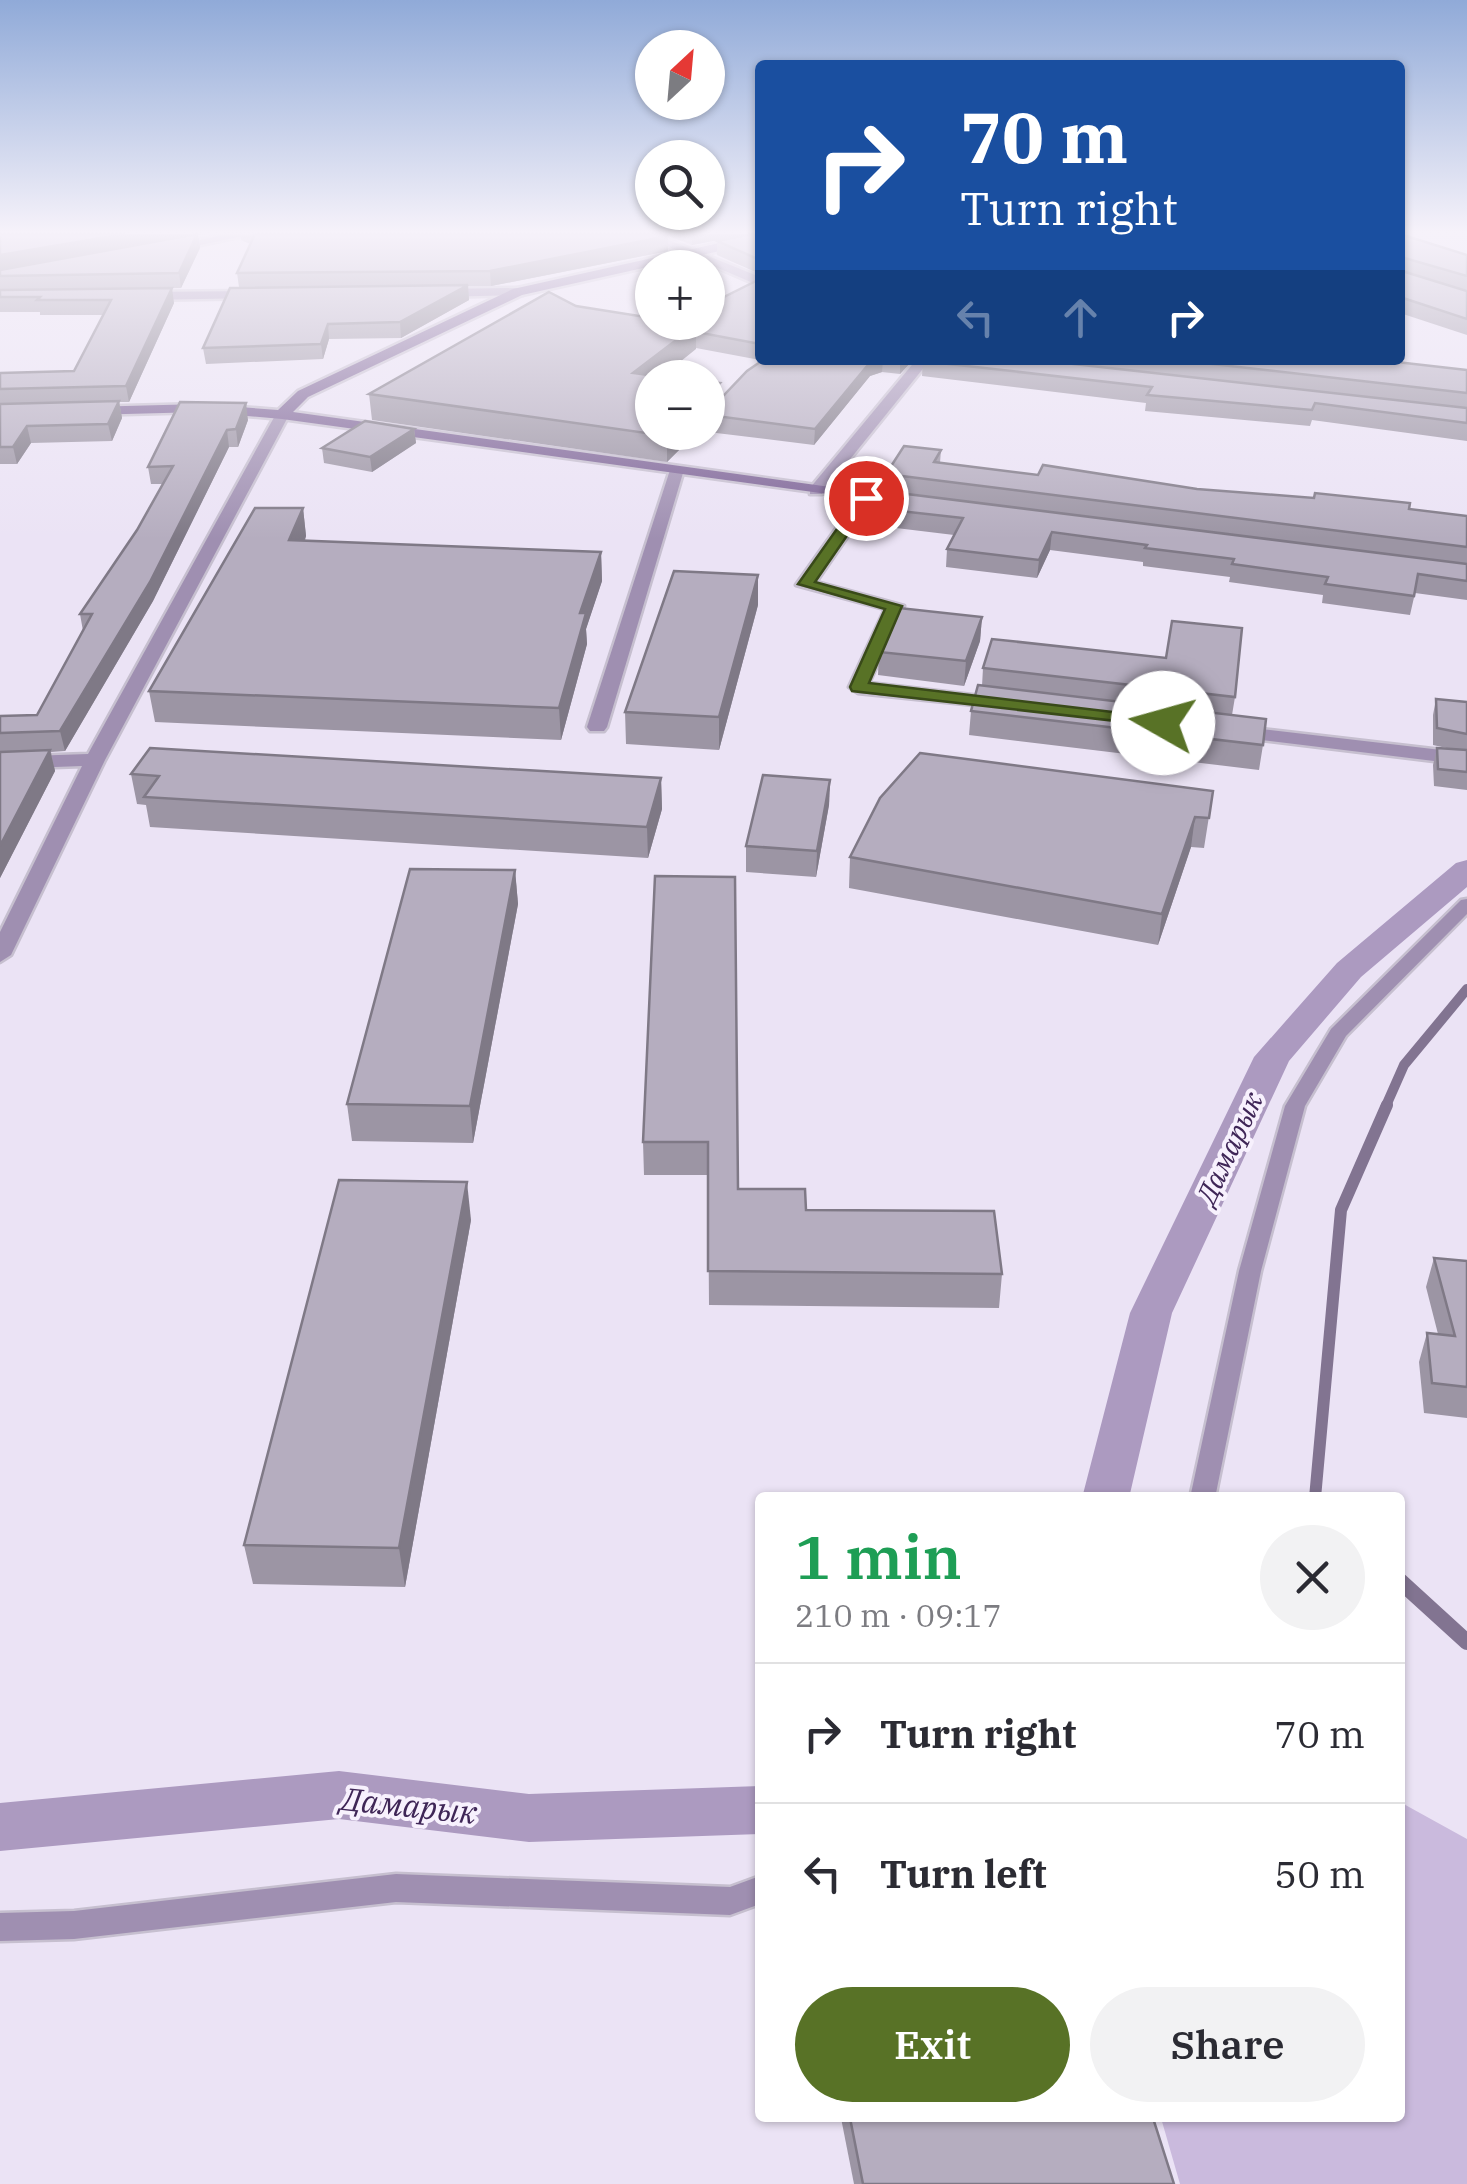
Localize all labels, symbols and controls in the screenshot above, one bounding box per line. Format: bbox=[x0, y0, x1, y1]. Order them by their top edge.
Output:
north arrow bbox=[635, 30, 725, 120]
map controls bbox=[635, 30, 725, 450]
text: 70 m bbox=[960, 91, 1128, 182]
icon: right bbox=[795, 100, 925, 230]
button: search bbox=[635, 140, 725, 230]
text: Turn right bbox=[960, 179, 1178, 237]
button: + bbox=[635, 250, 725, 340]
icon: left bbox=[948, 290, 1003, 345]
icon: ahead bbox=[1053, 290, 1108, 345]
icon: right bbox=[1158, 290, 1213, 345]
button: − bbox=[635, 360, 725, 450]
pin bbox=[824, 456, 909, 541]
icon: arrive bbox=[839, 471, 894, 526]
position arrow bbox=[1111, 671, 1215, 775]
water label: Дамарык bbox=[1186, 1085, 1271, 1213]
text: 1 min bbox=[795, 1517, 962, 1596]
button: close bbox=[1260, 1525, 1365, 1630]
text: 210 m · 09:17 bbox=[795, 1594, 1002, 1636]
icon: right bbox=[795, 1706, 850, 1761]
text: Turn right bbox=[880, 1709, 1076, 1758]
text: 70 m bbox=[1274, 1709, 1365, 1758]
water label: Дамарык bbox=[336, 1777, 480, 1833]
icon: left bbox=[795, 1846, 850, 1901]
text: Turn left bbox=[880, 1849, 1047, 1898]
text: 50 m bbox=[1274, 1849, 1365, 1898]
button: Exit bbox=[795, 1987, 1070, 2102]
button: Share bbox=[1090, 1987, 1365, 2102]

